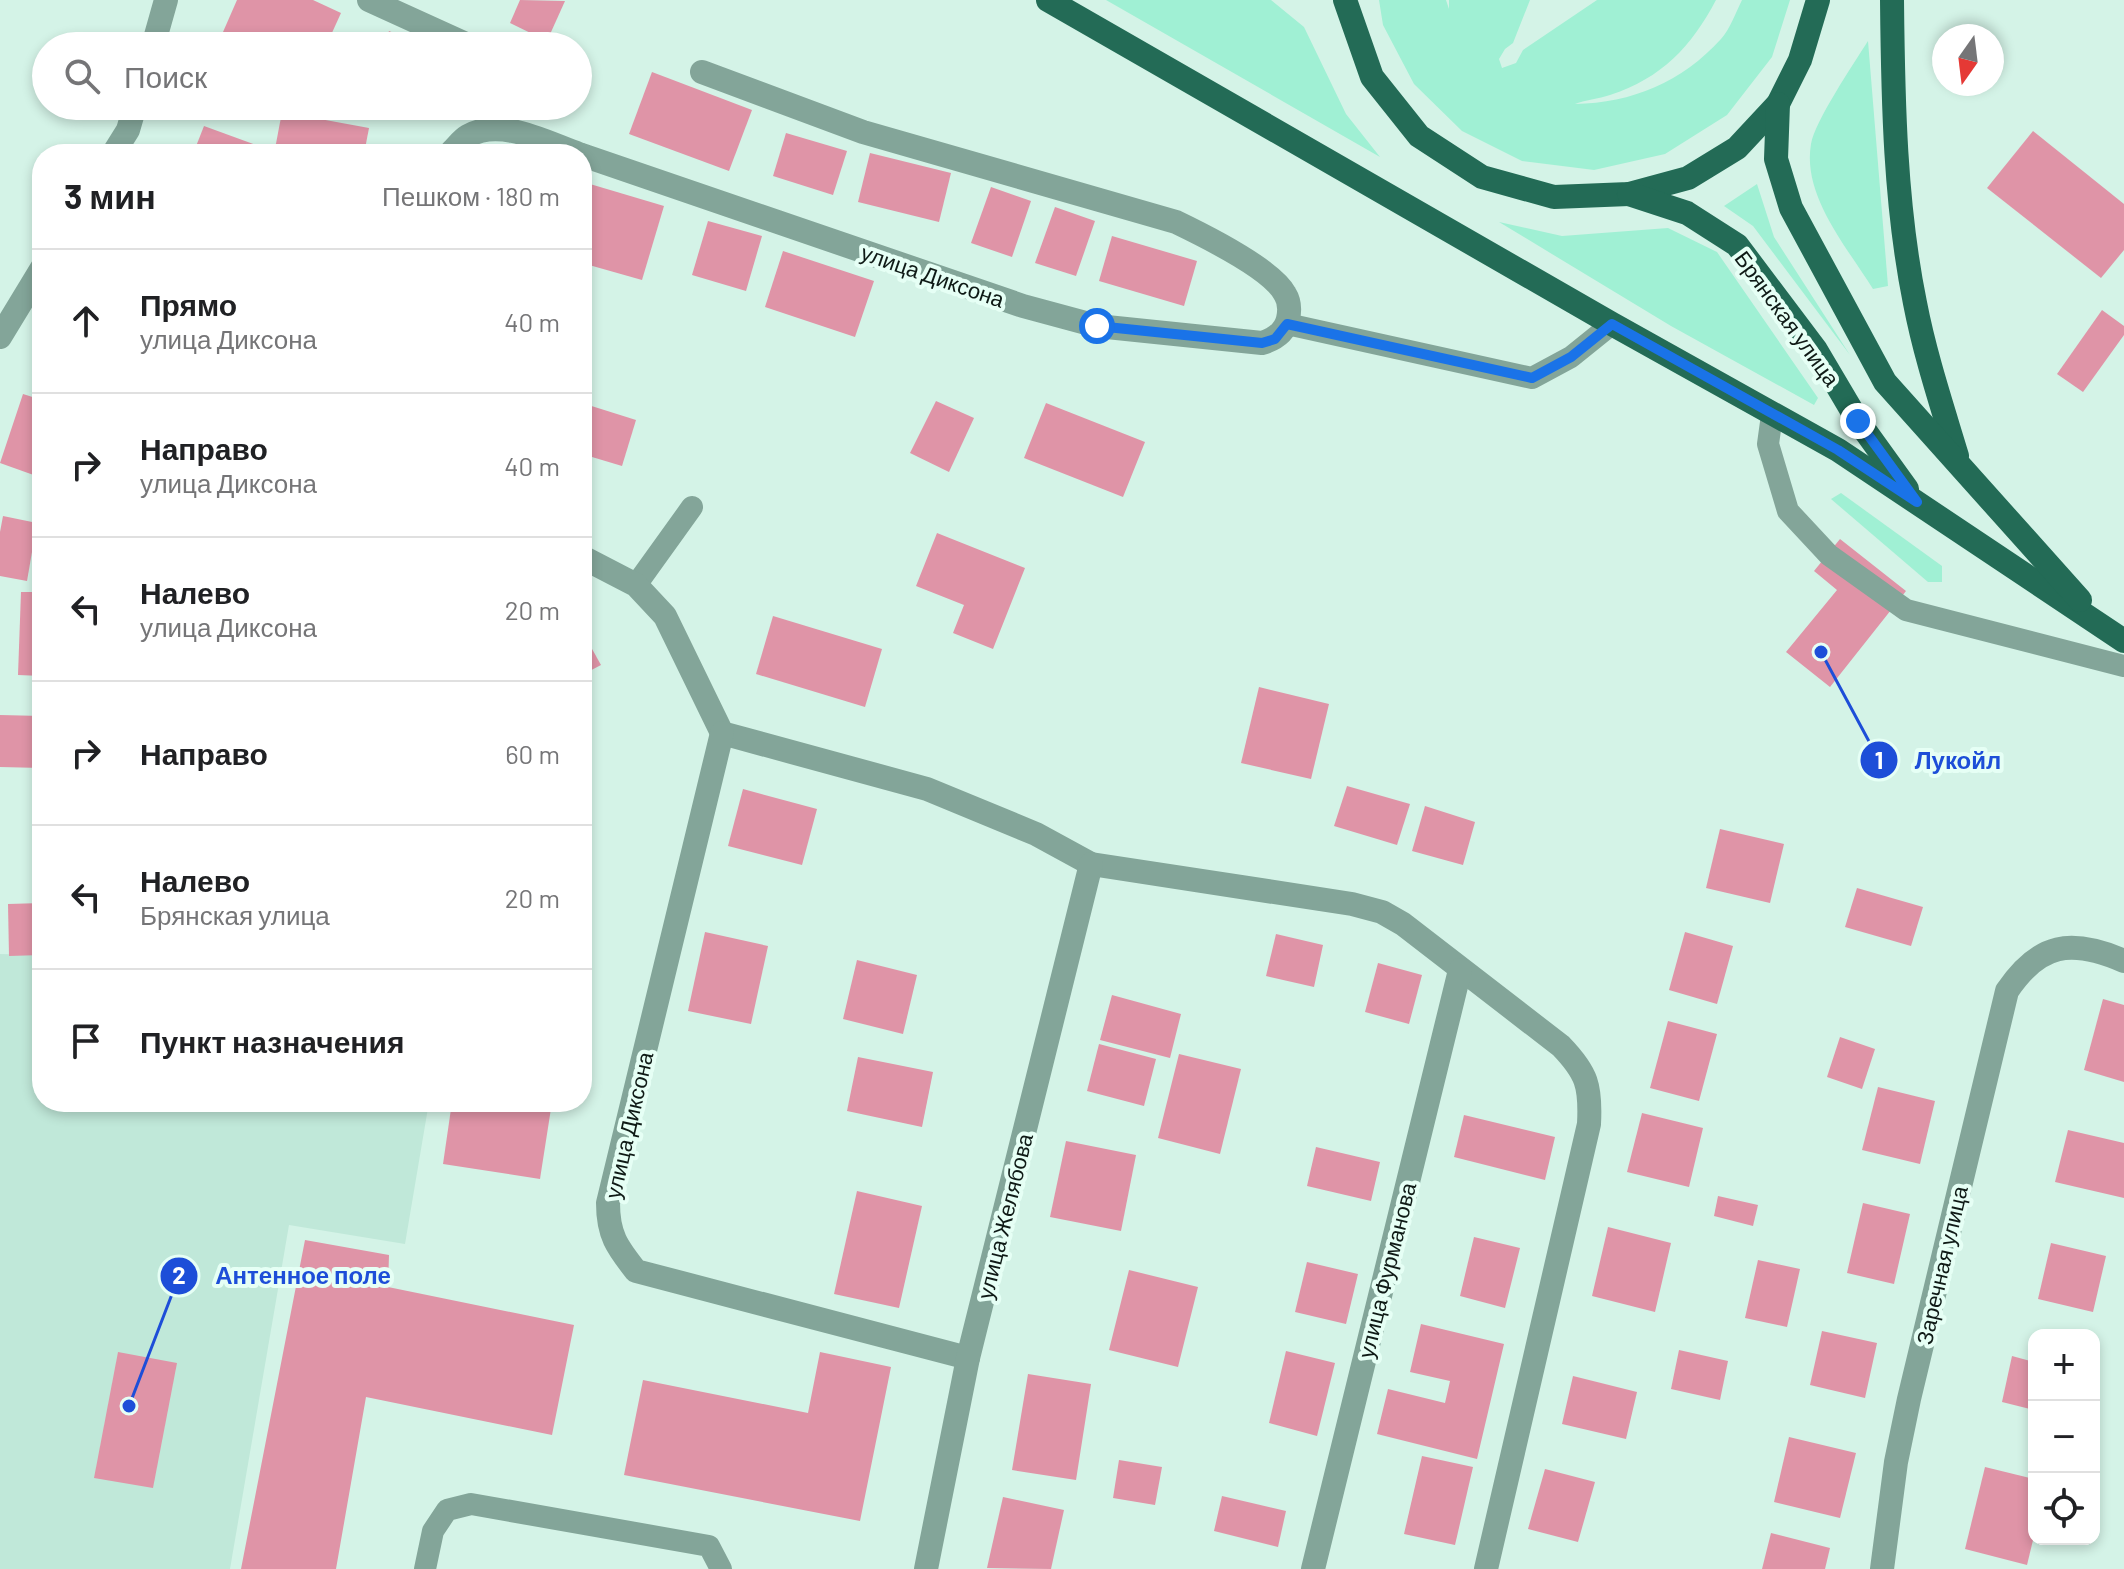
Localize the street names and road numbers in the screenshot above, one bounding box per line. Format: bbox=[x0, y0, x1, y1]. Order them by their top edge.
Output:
street label: улица Диксона bbox=[858, 238, 1009, 313]
street label: Брянская улица bbox=[1729, 245, 1846, 392]
street label: улица Диксона bbox=[598, 1048, 659, 1201]
street label: улица Желябова bbox=[971, 1130, 1038, 1302]
street label: улица Фурманова bbox=[1352, 1179, 1422, 1361]
street label: Заречная улица bbox=[1910, 1182, 1973, 1347]

